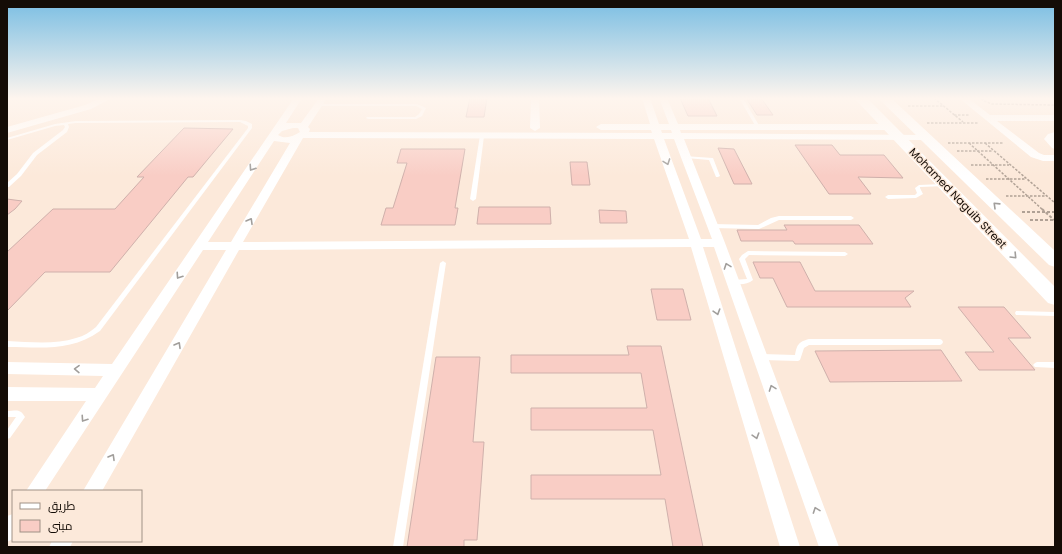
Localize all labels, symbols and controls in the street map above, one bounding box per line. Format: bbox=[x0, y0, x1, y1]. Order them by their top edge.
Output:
street label: Mohamed Naguib Street bbox=[906, 144, 1010, 252]
one-way arrow bbox=[662, 158, 671, 165]
one-way arrow bbox=[249, 164, 257, 171]
one-way arrow bbox=[993, 202, 1001, 210]
one-way arrow bbox=[246, 218, 253, 225]
one-way arrow bbox=[1010, 251, 1017, 259]
one-way arrow bbox=[723, 263, 731, 270]
one-way arrow bbox=[176, 272, 184, 279]
one-way arrow bbox=[712, 308, 721, 315]
one-way arrow bbox=[173, 342, 180, 349]
one-way arrow bbox=[74, 365, 80, 373]
one-way arrow bbox=[768, 385, 776, 392]
one-way arrow bbox=[81, 415, 89, 422]
one-way arrow bbox=[751, 432, 760, 439]
one-way arrow bbox=[107, 454, 114, 461]
legend bbox=[12, 490, 142, 542]
text: طريق bbox=[48, 497, 76, 514]
one-way arrow bbox=[812, 507, 820, 514]
text: مبنى bbox=[48, 517, 73, 534]

